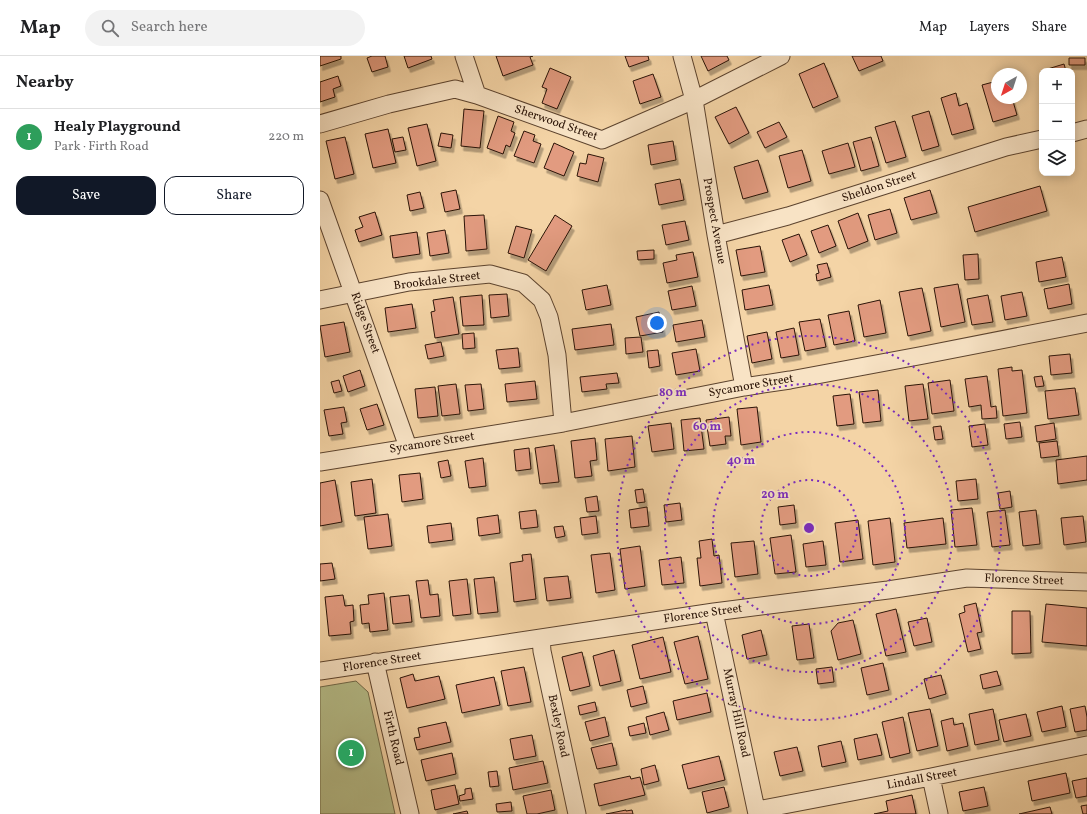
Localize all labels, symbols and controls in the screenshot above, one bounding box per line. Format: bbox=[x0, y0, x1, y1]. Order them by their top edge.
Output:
search box bbox=[85, 10, 365, 46]
text: Map bbox=[20, 15, 61, 41]
icon: search bbox=[99, 17, 121, 39]
text: Search here bbox=[131, 17, 208, 38]
text: Map bbox=[919, 18, 947, 37]
text: Layers bbox=[969, 18, 1009, 37]
text: Share bbox=[1031, 18, 1067, 37]
north arrow bbox=[991, 68, 1027, 104]
map controls bbox=[1039, 68, 1075, 176]
button: + bbox=[1039, 68, 1075, 104]
text: Nearby bbox=[16, 71, 74, 94]
street label: Sherwood Street bbox=[512, 101, 600, 145]
button: − bbox=[1039, 104, 1075, 140]
text: Healy Playground bbox=[54, 117, 181, 138]
text: 1 bbox=[26, 128, 32, 146]
text: 220 m bbox=[268, 128, 304, 146]
text: Park · Firth Road bbox=[54, 138, 149, 156]
button: layers bbox=[1039, 140, 1075, 176]
street label: Sheldon Street bbox=[840, 167, 918, 207]
button: Save bbox=[16, 176, 156, 215]
button: Share bbox=[164, 176, 304, 215]
street label: Prospect Avenue bbox=[699, 177, 730, 266]
street label: Brookdale Street bbox=[393, 268, 481, 294]
street label: Ridge Street bbox=[346, 290, 384, 356]
your location bbox=[647, 313, 667, 333]
street label: Sycamore Street bbox=[707, 371, 795, 401]
text: 80 m bbox=[659, 385, 687, 401]
text: 60 m bbox=[693, 419, 721, 435]
street label: Sycamore Street bbox=[388, 428, 476, 458]
text: 40 m bbox=[727, 453, 756, 469]
text: 20 m bbox=[761, 487, 789, 503]
centre of rings bbox=[802, 521, 816, 535]
street label: Florence Street bbox=[984, 571, 1064, 589]
street label: Florence Street bbox=[663, 601, 743, 627]
street label: Florence Street bbox=[341, 648, 423, 676]
street label: Murray Hill Road bbox=[719, 667, 753, 760]
street label: Bexley Road bbox=[544, 693, 573, 759]
street label: Firth Road bbox=[379, 709, 407, 767]
pin: 1 bbox=[338, 738, 364, 768]
street label: Lindall Street bbox=[885, 764, 959, 794]

